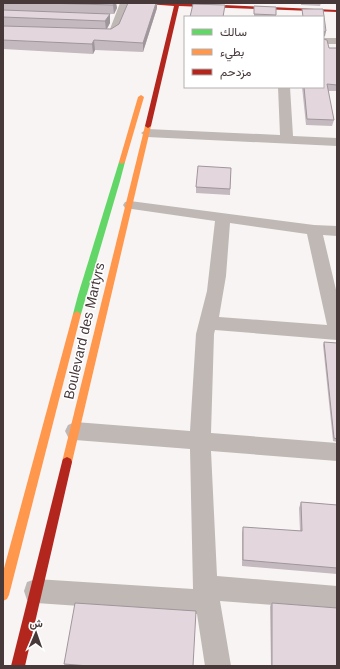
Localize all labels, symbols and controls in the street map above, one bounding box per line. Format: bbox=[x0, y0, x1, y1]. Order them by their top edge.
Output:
legend bbox=[184, 16, 324, 88]
text: سالك bbox=[220, 25, 247, 39]
text: بطيء bbox=[220, 45, 244, 62]
text: مزدحم bbox=[220, 65, 251, 80]
street label: Boulevard des Martyrs bbox=[60, 261, 108, 401]
north arrow bbox=[16, 613, 56, 653]
text: ش bbox=[29, 617, 43, 630]

